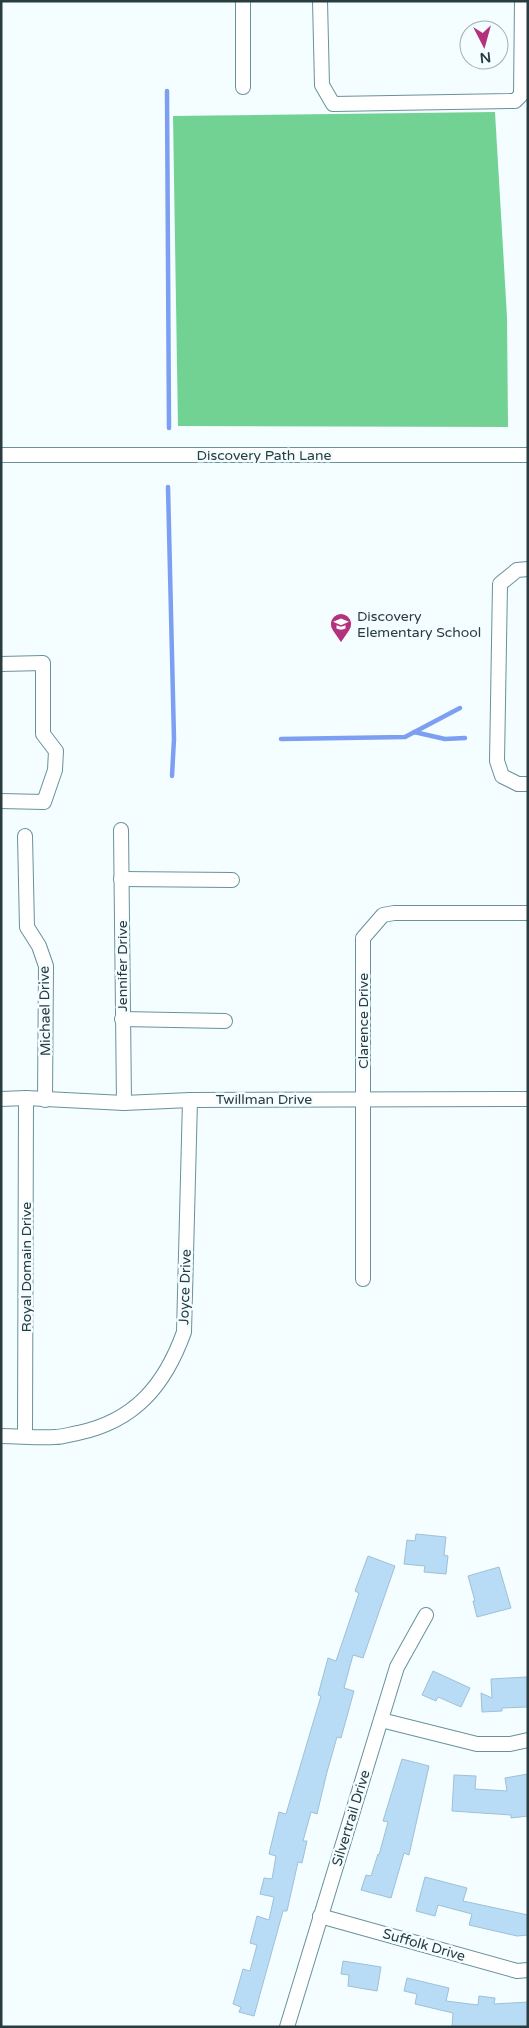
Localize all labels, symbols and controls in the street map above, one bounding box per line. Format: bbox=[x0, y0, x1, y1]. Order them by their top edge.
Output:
north arrow bbox=[459, 20, 509, 70]
text: N bbox=[479, 48, 492, 66]
street label: Discovery Path Lane bbox=[197, 447, 331, 464]
place label: Discovery Elementary School bbox=[357, 608, 481, 641]
school or university icon: Discovery Elementary School bbox=[329, 612, 353, 643]
street label: Jennifer Drive bbox=[114, 920, 131, 1012]
street label: Michael Drive bbox=[36, 966, 54, 1056]
street label: Clarence Drive bbox=[355, 973, 372, 1069]
street label: Twillman Drive bbox=[216, 1091, 312, 1108]
street label: Royal Domain Drive bbox=[18, 1202, 35, 1332]
street label: Joyce Drive bbox=[175, 1249, 195, 1325]
street label: Silvertrail Drive bbox=[328, 1768, 374, 1868]
street label: Suffolk Drive bbox=[381, 1925, 467, 1965]

